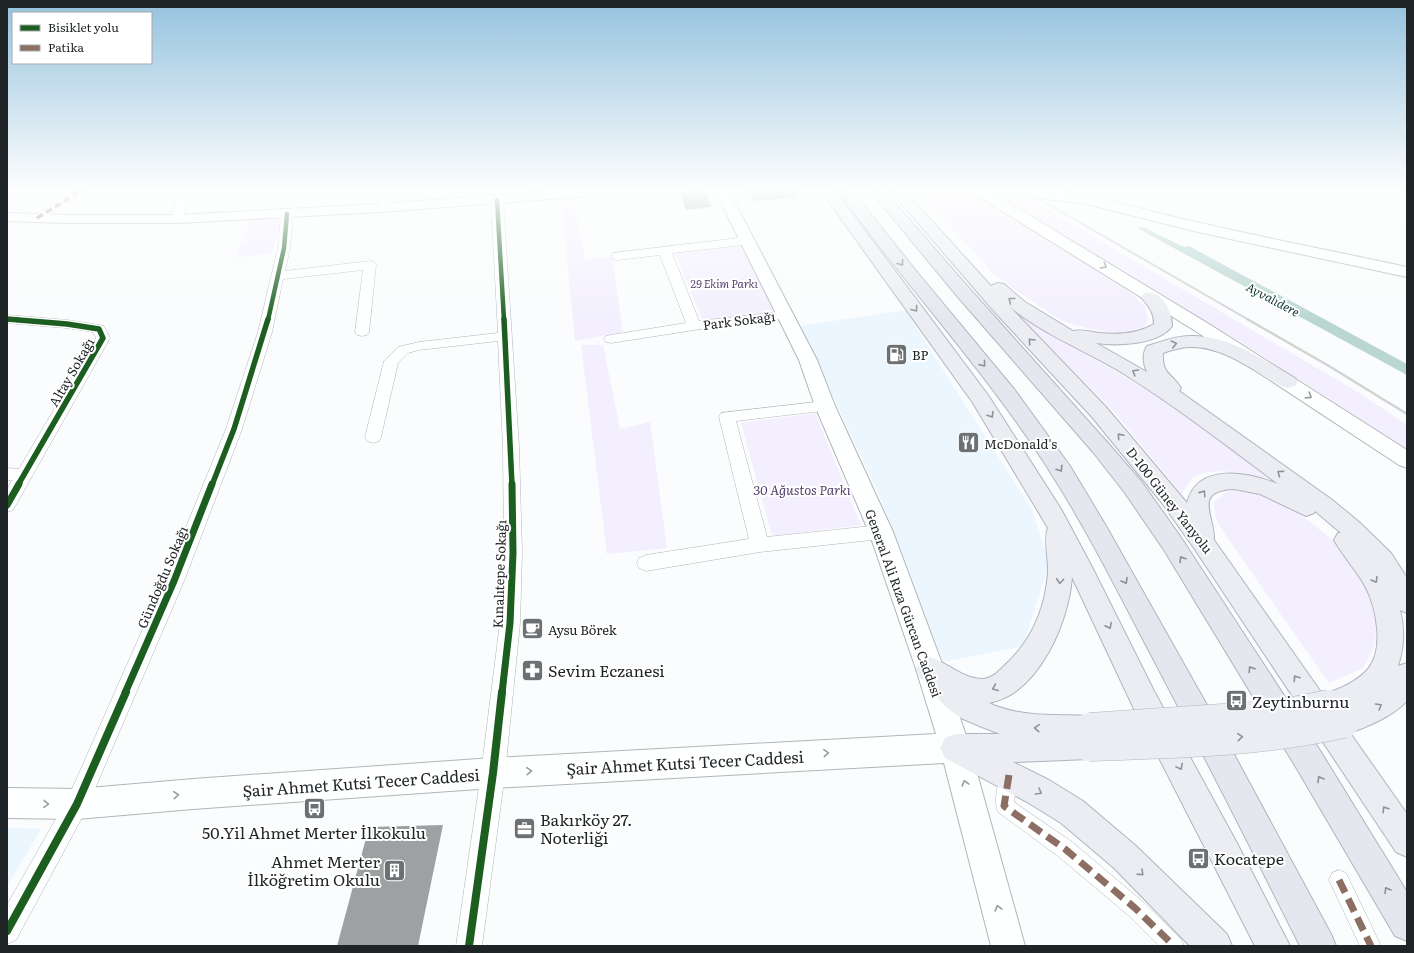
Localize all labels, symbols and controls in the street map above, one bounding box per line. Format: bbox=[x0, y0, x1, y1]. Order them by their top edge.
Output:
legend bbox=[12, 12, 152, 64]
text: Bisiklet yolu bbox=[48, 18, 119, 36]
text: Patika bbox=[48, 38, 84, 56]
one-way arrow bbox=[897, 258, 904, 265]
one-way arrow bbox=[1100, 262, 1107, 269]
park label: 29 Ekim Parkı bbox=[690, 275, 758, 291]
water label: Ayvalıdere bbox=[1243, 277, 1303, 321]
one-way arrow bbox=[1009, 297, 1016, 304]
one-way arrow bbox=[910, 305, 917, 312]
street label: Park Sokağı bbox=[702, 306, 777, 334]
street label: Altay Sokağı bbox=[44, 333, 99, 410]
one-way arrow bbox=[1028, 338, 1036, 346]
one-way arrow bbox=[1171, 340, 1177, 348]
fuel station icon: BP bbox=[883, 341, 909, 367]
place label: BP bbox=[912, 345, 929, 364]
one-way arrow bbox=[979, 359, 986, 366]
one-way arrow bbox=[1132, 370, 1139, 377]
one-way arrow bbox=[1305, 391, 1312, 398]
one-way arrow bbox=[986, 411, 993, 418]
restaurant icon: McDonald's bbox=[955, 430, 981, 456]
one-way arrow bbox=[1117, 433, 1124, 441]
place label: McDonald's bbox=[984, 434, 1057, 453]
street label: D-100 Güney Yanyolu bbox=[1122, 443, 1218, 557]
one-way arrow bbox=[1055, 465, 1063, 472]
one-way arrow bbox=[1277, 471, 1284, 478]
park label: 30 Ağustos Parkı bbox=[753, 480, 851, 499]
one-way arrow bbox=[1198, 490, 1206, 497]
street label: General Ali Rıza Gürcan Caddesi bbox=[861, 506, 947, 700]
street label: Kınalıtepe Sokağı bbox=[488, 519, 510, 629]
street label: Gündoğdu Sokağı bbox=[132, 522, 192, 631]
one-way arrow bbox=[1179, 556, 1187, 563]
one-way arrow bbox=[1371, 576, 1378, 583]
one-way arrow bbox=[1120, 577, 1127, 585]
one-way arrow bbox=[1056, 578, 1065, 584]
cafe icon: Aysu Börek bbox=[520, 616, 546, 642]
place label: Aysu Börek bbox=[548, 620, 618, 639]
one-way arrow bbox=[1104, 622, 1112, 629]
pharmacy icon: Sevim Eczanesi bbox=[520, 657, 546, 683]
place label: Sevim Eczanesi bbox=[548, 658, 665, 682]
one-way arrow bbox=[1248, 666, 1255, 673]
one-way arrow bbox=[1293, 675, 1301, 682]
one-way arrow bbox=[992, 683, 999, 691]
bus stop icon: Zeytinburnu bbox=[1223, 688, 1249, 714]
place label: Zeytinburnu bbox=[1252, 689, 1349, 713]
one-way arrow bbox=[1375, 704, 1382, 711]
one-way arrow bbox=[1034, 724, 1040, 732]
one-way arrow bbox=[1237, 733, 1243, 742]
street label: Şair Ahmet Kutsi Tecer Caddesi bbox=[566, 744, 804, 780]
one-way arrow bbox=[823, 749, 829, 758]
street label: Şair Ahmet Kutsi Tecer Caddesi bbox=[242, 762, 480, 802]
one-way arrow bbox=[1175, 763, 1182, 770]
one-way arrow bbox=[526, 767, 532, 776]
one-way arrow bbox=[1317, 776, 1324, 783]
one-way arrow bbox=[961, 779, 970, 786]
one-way arrow bbox=[1035, 787, 1042, 794]
one-way arrow bbox=[173, 791, 179, 800]
bus stop icon: 50.Yil Ahmet Merter İlkokulu bbox=[301, 796, 327, 822]
one-way arrow bbox=[43, 800, 49, 808]
one-way arrow bbox=[1383, 806, 1390, 813]
place label: Bakırköy 27. Noterliği bbox=[540, 807, 632, 849]
office icon: Bakırköy 27. Noterliği bbox=[512, 815, 538, 841]
place label: 50.Yil Ahmet Merter İlkokulu bbox=[202, 820, 426, 844]
bus stop icon: Kocatepe bbox=[1185, 845, 1211, 871]
place label: Kocatepe bbox=[1214, 846, 1284, 870]
place label: Ahmet Merter İlköğretim Okulu bbox=[247, 849, 380, 891]
building icon: Ahmet Merter İlköğretim Okulu bbox=[382, 857, 408, 883]
one-way arrow bbox=[1136, 868, 1144, 876]
one-way arrow bbox=[1385, 887, 1392, 894]
one-way arrow bbox=[994, 905, 1003, 912]

